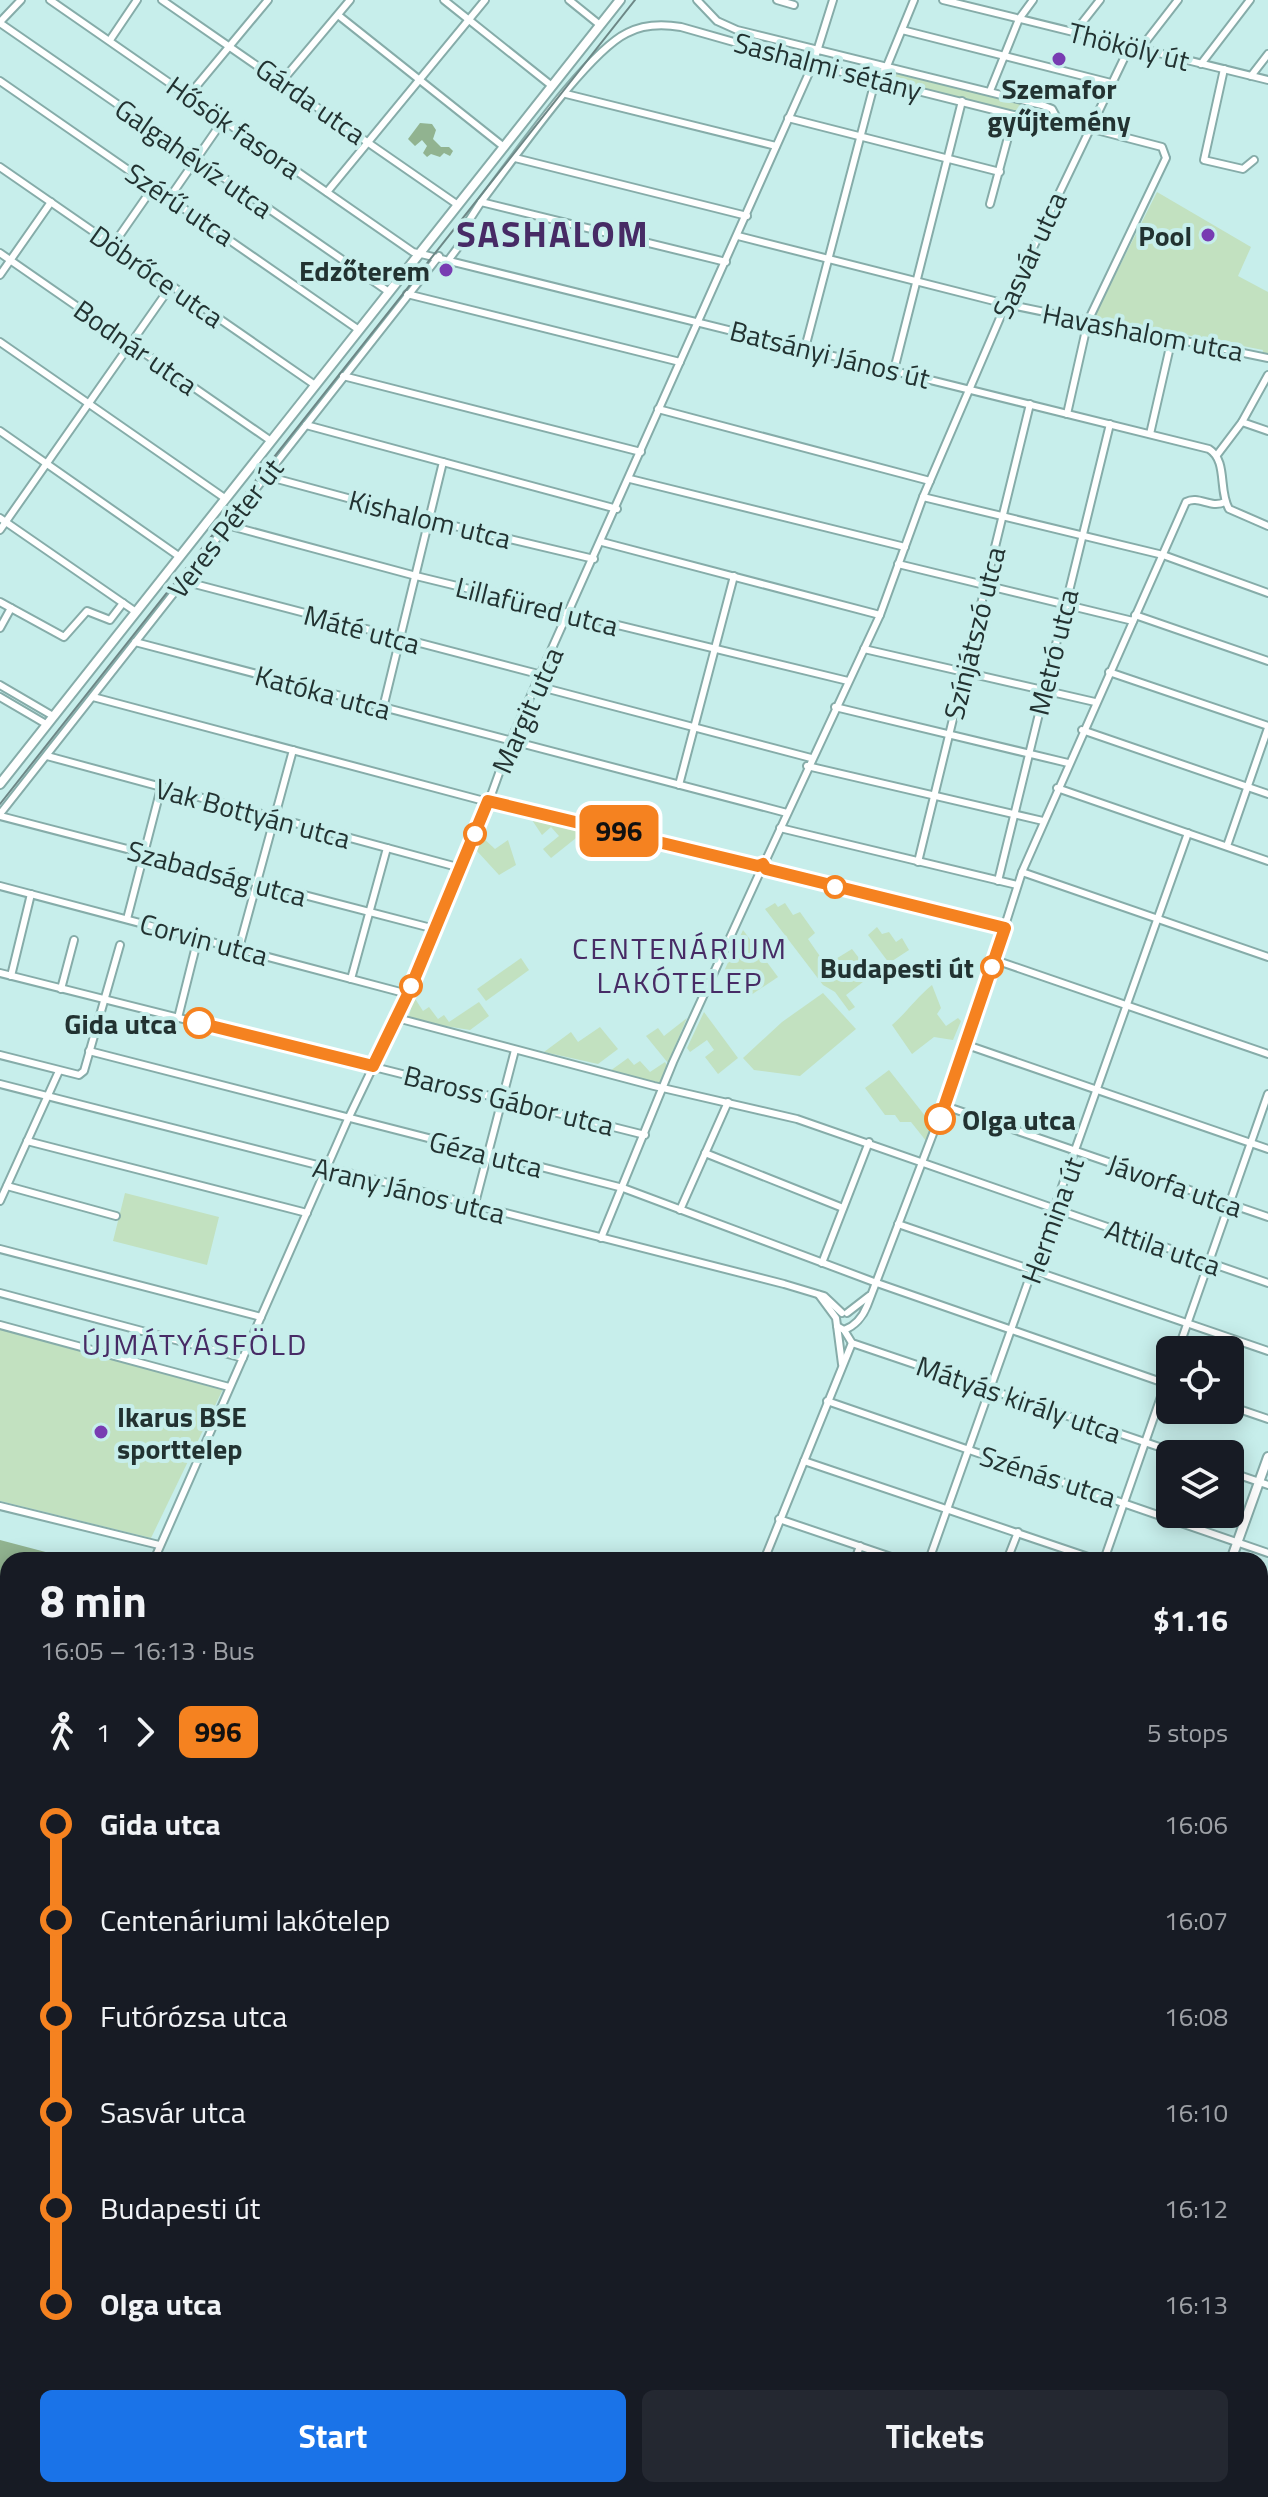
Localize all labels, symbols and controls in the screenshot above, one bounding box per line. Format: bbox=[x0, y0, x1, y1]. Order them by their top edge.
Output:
street label: Thököly út bbox=[1064, 10, 1194, 82]
street label: Sashalmi sétány bbox=[729, 20, 927, 112]
street label: Gárda utca bbox=[247, 47, 375, 155]
marker: Szemafor gyűjtemény bbox=[1050, 50, 1068, 68]
street label: Hősök fasora bbox=[158, 65, 310, 189]
place label: Szemafor gyűjtemény bbox=[987, 67, 1131, 142]
street label: Galgahévíz utca bbox=[106, 87, 282, 229]
street label: Szérű utca bbox=[117, 152, 243, 256]
street label: Sasvár utca bbox=[981, 184, 1077, 326]
district label: SASHALOM bbox=[456, 206, 650, 261]
street label: Döbrőce utca bbox=[81, 214, 233, 338]
place label: Pool bbox=[1138, 214, 1192, 257]
marker: Pool bbox=[1199, 226, 1217, 244]
place label: Edzőterem bbox=[299, 249, 430, 292]
marker: Edzőterem bbox=[437, 261, 455, 279]
street label: Bodnár utca bbox=[65, 288, 207, 406]
street label: Havashalom utca bbox=[1039, 291, 1247, 373]
street label: Batsányi János út bbox=[726, 308, 935, 400]
street label: Veres Péter út bbox=[157, 449, 294, 607]
street label: Kishalom utca bbox=[344, 478, 516, 560]
street label: Színjátszó utca bbox=[932, 542, 1016, 724]
street label: Lillafüred utca bbox=[451, 565, 623, 647]
street label: Metró utca bbox=[1017, 584, 1089, 720]
street label: Máté utca bbox=[299, 593, 425, 665]
street label: Margit utca bbox=[480, 640, 574, 780]
street label: Katóka utca bbox=[250, 653, 396, 731]
street label: Vak Bottyán utca bbox=[151, 766, 355, 860]
line badge: 996 bbox=[573, 805, 665, 857]
text: 996 bbox=[595, 809, 643, 852]
unlabelled marker bbox=[464, 823, 486, 845]
street label: Szabadság utca bbox=[123, 828, 311, 918]
unlabelled marker bbox=[824, 876, 846, 898]
street label: Corvin utca bbox=[135, 901, 273, 977]
district label: CENTENÁRIUM LAKÓTELEP bbox=[572, 925, 788, 1005]
place label: Budapesti út bbox=[820, 946, 974, 989]
marker: Budapesti út bbox=[981, 956, 1003, 978]
unlabelled marker bbox=[400, 975, 422, 997]
place label: Gida utca bbox=[64, 1002, 177, 1045]
marker: Gida utca bbox=[184, 1008, 214, 1038]
street label: Baross Gábor utca bbox=[399, 1053, 619, 1147]
place label: Olga utca bbox=[962, 1098, 1076, 1141]
marker: Olga utca bbox=[925, 1104, 955, 1134]
street label: Géza utca bbox=[425, 1119, 547, 1189]
street label: Jávorfa utca bbox=[1102, 1142, 1248, 1228]
street label: Arany János utca bbox=[308, 1145, 510, 1235]
street label: Hermina út bbox=[1009, 1150, 1095, 1289]
street label: Attila utca bbox=[1099, 1207, 1227, 1287]
district label: ÚJMÁTYÁSFÖLD bbox=[82, 1321, 308, 1367]
map controls bbox=[1156, 1336, 1244, 1528]
button: locate bbox=[1156, 1336, 1244, 1424]
street label: Mátyás király utca bbox=[911, 1344, 1127, 1454]
place label: Ikarus BSE sporttelep bbox=[117, 1395, 247, 1470]
marker: Ikarus BSE sporttelep bbox=[92, 1423, 110, 1441]
street label: Szénás utca bbox=[974, 1434, 1122, 1518]
button: layers bbox=[1156, 1440, 1244, 1528]
text: 8 min bbox=[40, 1567, 147, 1634]
text: $1.16 bbox=[1153, 1597, 1228, 1643]
text: 16:05 – 16:13 · Bus bbox=[40, 1631, 255, 1670]
icon: walk bbox=[40, 1710, 84, 1754]
icon: forward bbox=[123, 1710, 167, 1754]
text: 996 bbox=[195, 1710, 242, 1753]
text: 1 bbox=[96, 1713, 111, 1752]
text: 5 stops bbox=[1147, 1713, 1228, 1752]
text: Gida utca bbox=[100, 1801, 221, 1847]
text: 16:06 bbox=[1164, 1805, 1228, 1844]
text: Centenáriumi lakótelep bbox=[100, 1897, 390, 1943]
text: 16:07 bbox=[1164, 1901, 1228, 1940]
text: Futórózsa utca bbox=[100, 1993, 287, 2039]
text: 16:08 bbox=[1164, 1997, 1228, 2036]
text: Sasvár utca bbox=[100, 2089, 246, 2135]
text: 16:10 bbox=[1164, 2093, 1228, 2132]
text: Budapesti út bbox=[100, 2185, 260, 2231]
text: 16:12 bbox=[1164, 2189, 1228, 2228]
text: Olga utca bbox=[100, 2281, 222, 2327]
text: 16:13 bbox=[1164, 2285, 1228, 2324]
button: Start bbox=[40, 2390, 626, 2482]
button: Tickets bbox=[642, 2390, 1228, 2482]

